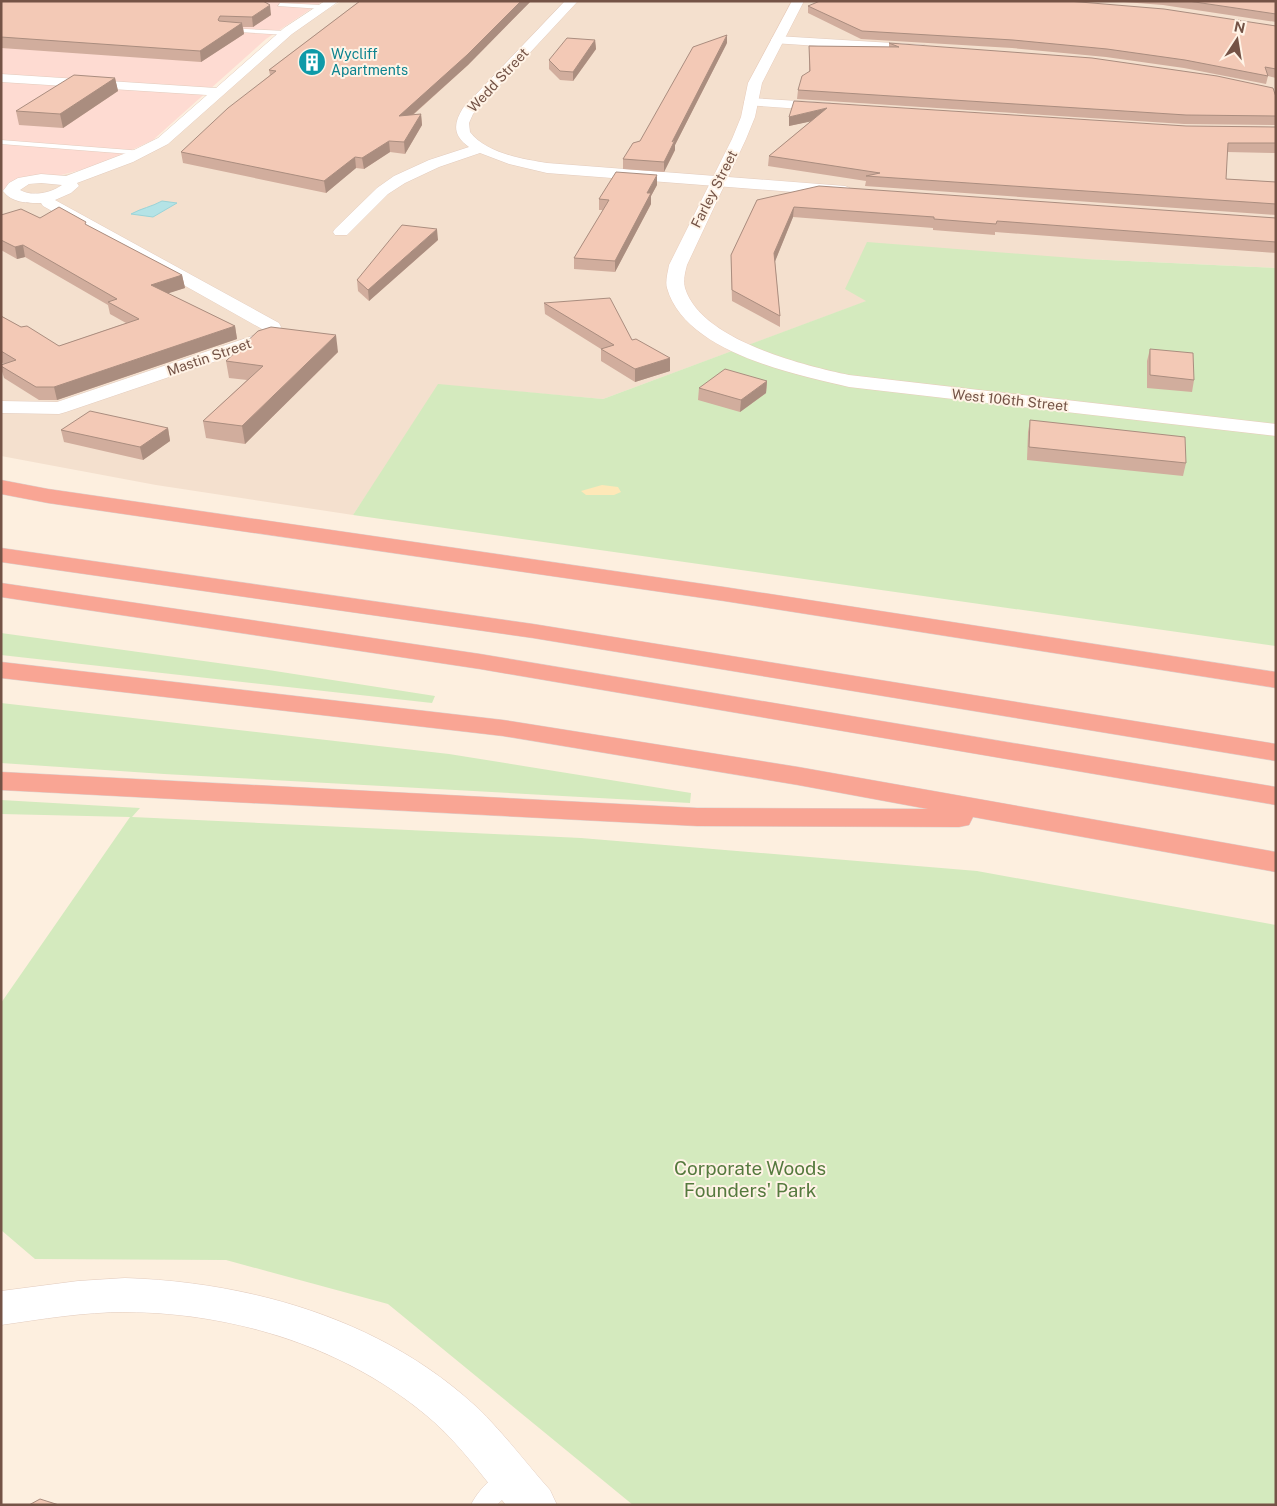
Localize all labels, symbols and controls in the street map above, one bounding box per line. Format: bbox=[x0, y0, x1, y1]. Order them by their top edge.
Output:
north arrow bbox=[1212, 15, 1262, 65]
text: N bbox=[1233, 18, 1247, 36]
street label: Wedd Street bbox=[464, 45, 532, 115]
place label: Wycliff Apartments bbox=[331, 46, 408, 78]
building icon: Wycliff Apartments bbox=[297, 47, 327, 77]
street label: Farley Street bbox=[688, 148, 740, 230]
street label: Mastin Street bbox=[165, 335, 253, 379]
street label: West 106th Street bbox=[951, 386, 1069, 414]
park label: Corporate Woods Founders' Park bbox=[674, 1157, 826, 1201]

